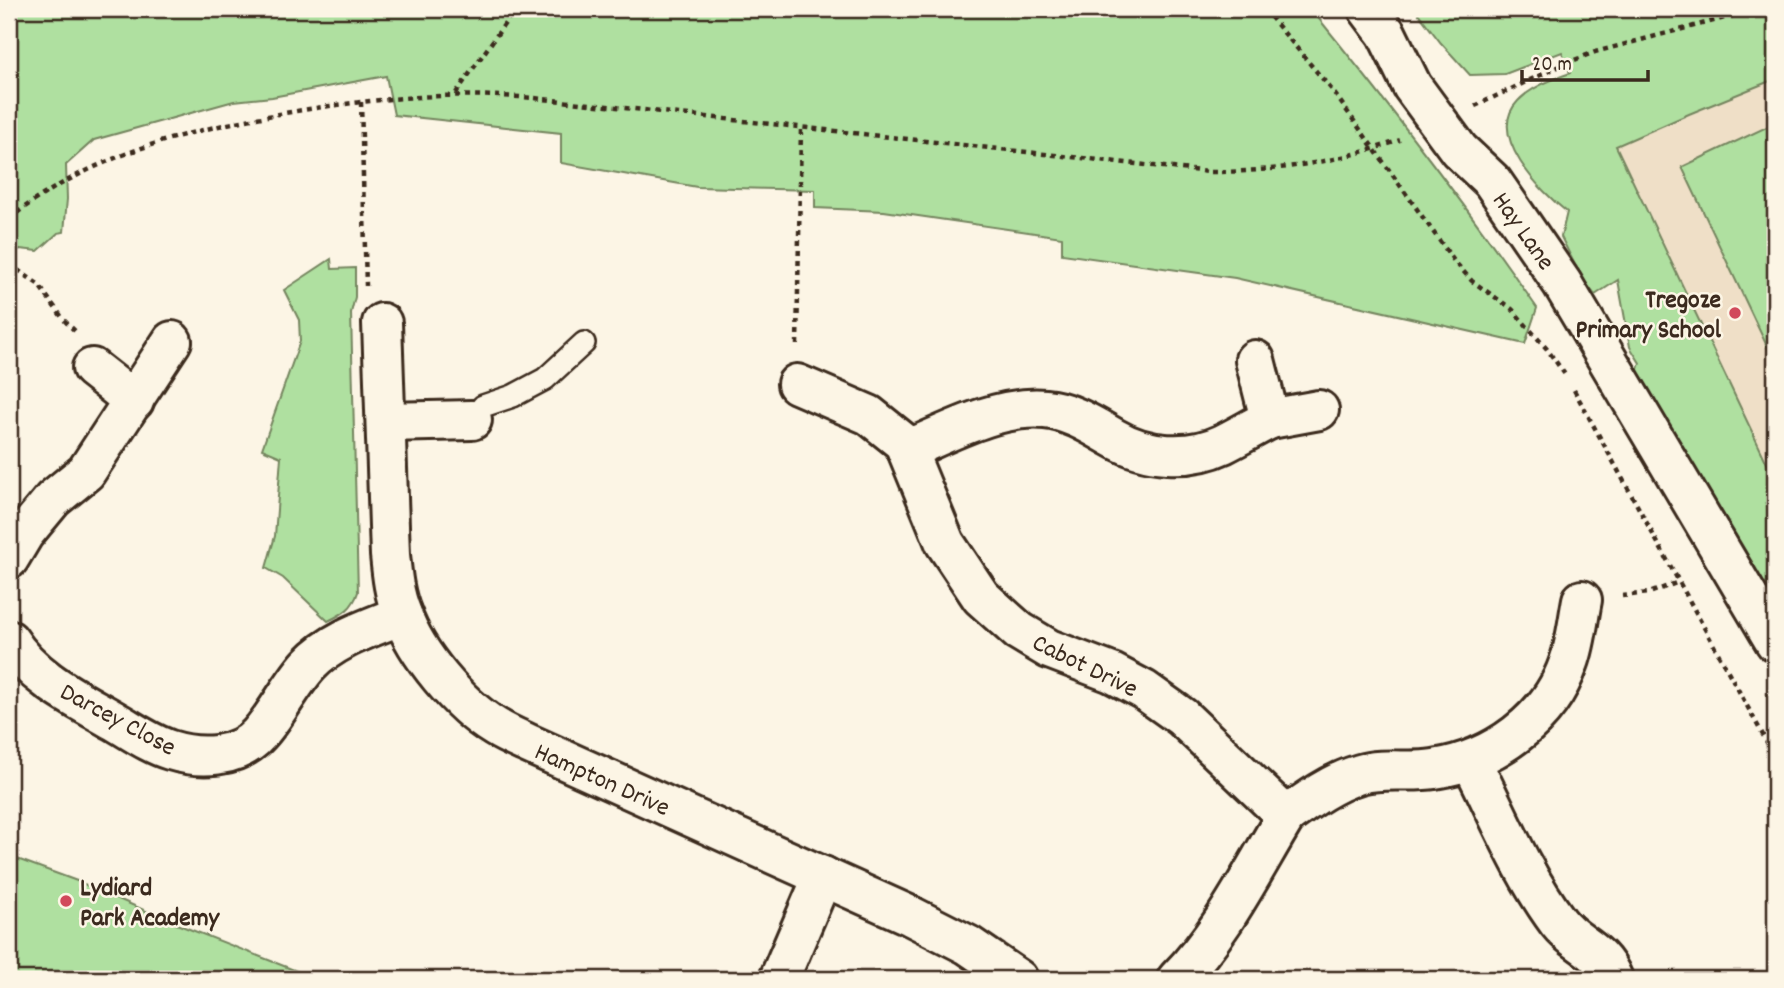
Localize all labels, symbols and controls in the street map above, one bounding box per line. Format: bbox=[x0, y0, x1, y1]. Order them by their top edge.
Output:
scale bar bbox=[1522, 38, 1648, 82]
text: 20 m bbox=[1532, 51, 1572, 81]
street label: Hay Lane bbox=[1482, 185, 1563, 279]
place label: Tregoze Primary School bbox=[1575, 283, 1722, 350]
marker: Tregoze Primary School bbox=[1727, 305, 1743, 321]
street label: Cabot Drive bbox=[1025, 626, 1144, 709]
street label: Darcey Close bbox=[53, 675, 182, 767]
street label: Hampton Drive bbox=[528, 735, 675, 828]
place label: Lydiard Park Academy bbox=[80, 871, 221, 938]
marker: Lydiard Park Academy bbox=[58, 893, 74, 909]

